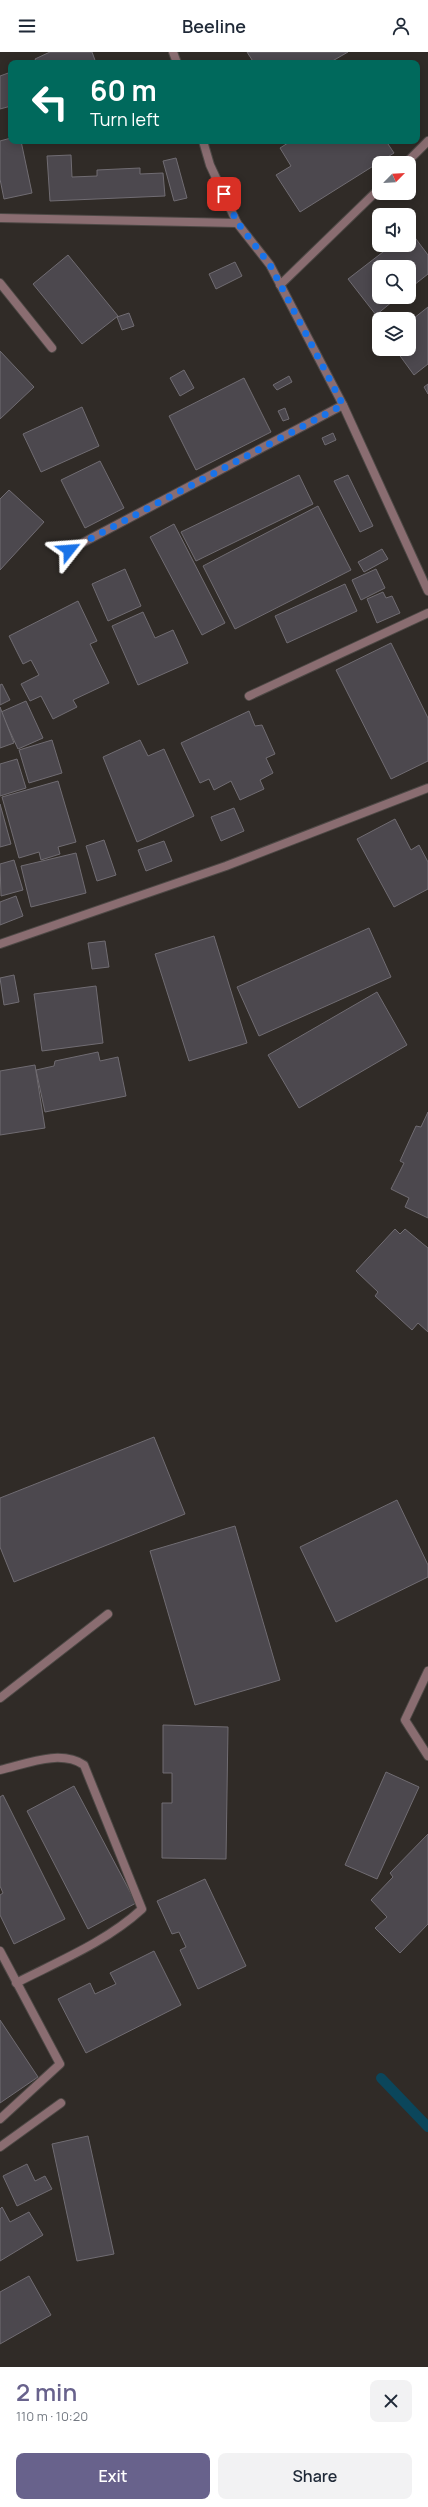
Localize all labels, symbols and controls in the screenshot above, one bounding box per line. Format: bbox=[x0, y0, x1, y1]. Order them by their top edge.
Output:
text: Beeline bbox=[182, 14, 246, 38]
icon: menu bbox=[16, 15, 38, 37]
icon: person bbox=[390, 15, 412, 37]
text: 60 m bbox=[90, 71, 157, 109]
icon: left bbox=[24, 76, 76, 128]
text: Turn left bbox=[90, 107, 160, 131]
north arrow bbox=[372, 156, 416, 200]
map controls bbox=[372, 156, 416, 356]
pin bbox=[207, 177, 241, 211]
icon: arrive bbox=[213, 183, 235, 205]
button: sound bbox=[372, 208, 416, 252]
button: search bbox=[372, 260, 416, 304]
button: layers bbox=[372, 312, 416, 356]
position arrow bbox=[48, 529, 90, 571]
text: 2 min bbox=[16, 2375, 77, 2408]
button: close bbox=[370, 2380, 412, 2422]
text: 110 m · 10:20 bbox=[16, 2407, 88, 2425]
button: Exit bbox=[16, 2453, 210, 2499]
button: Share bbox=[218, 2453, 412, 2499]

